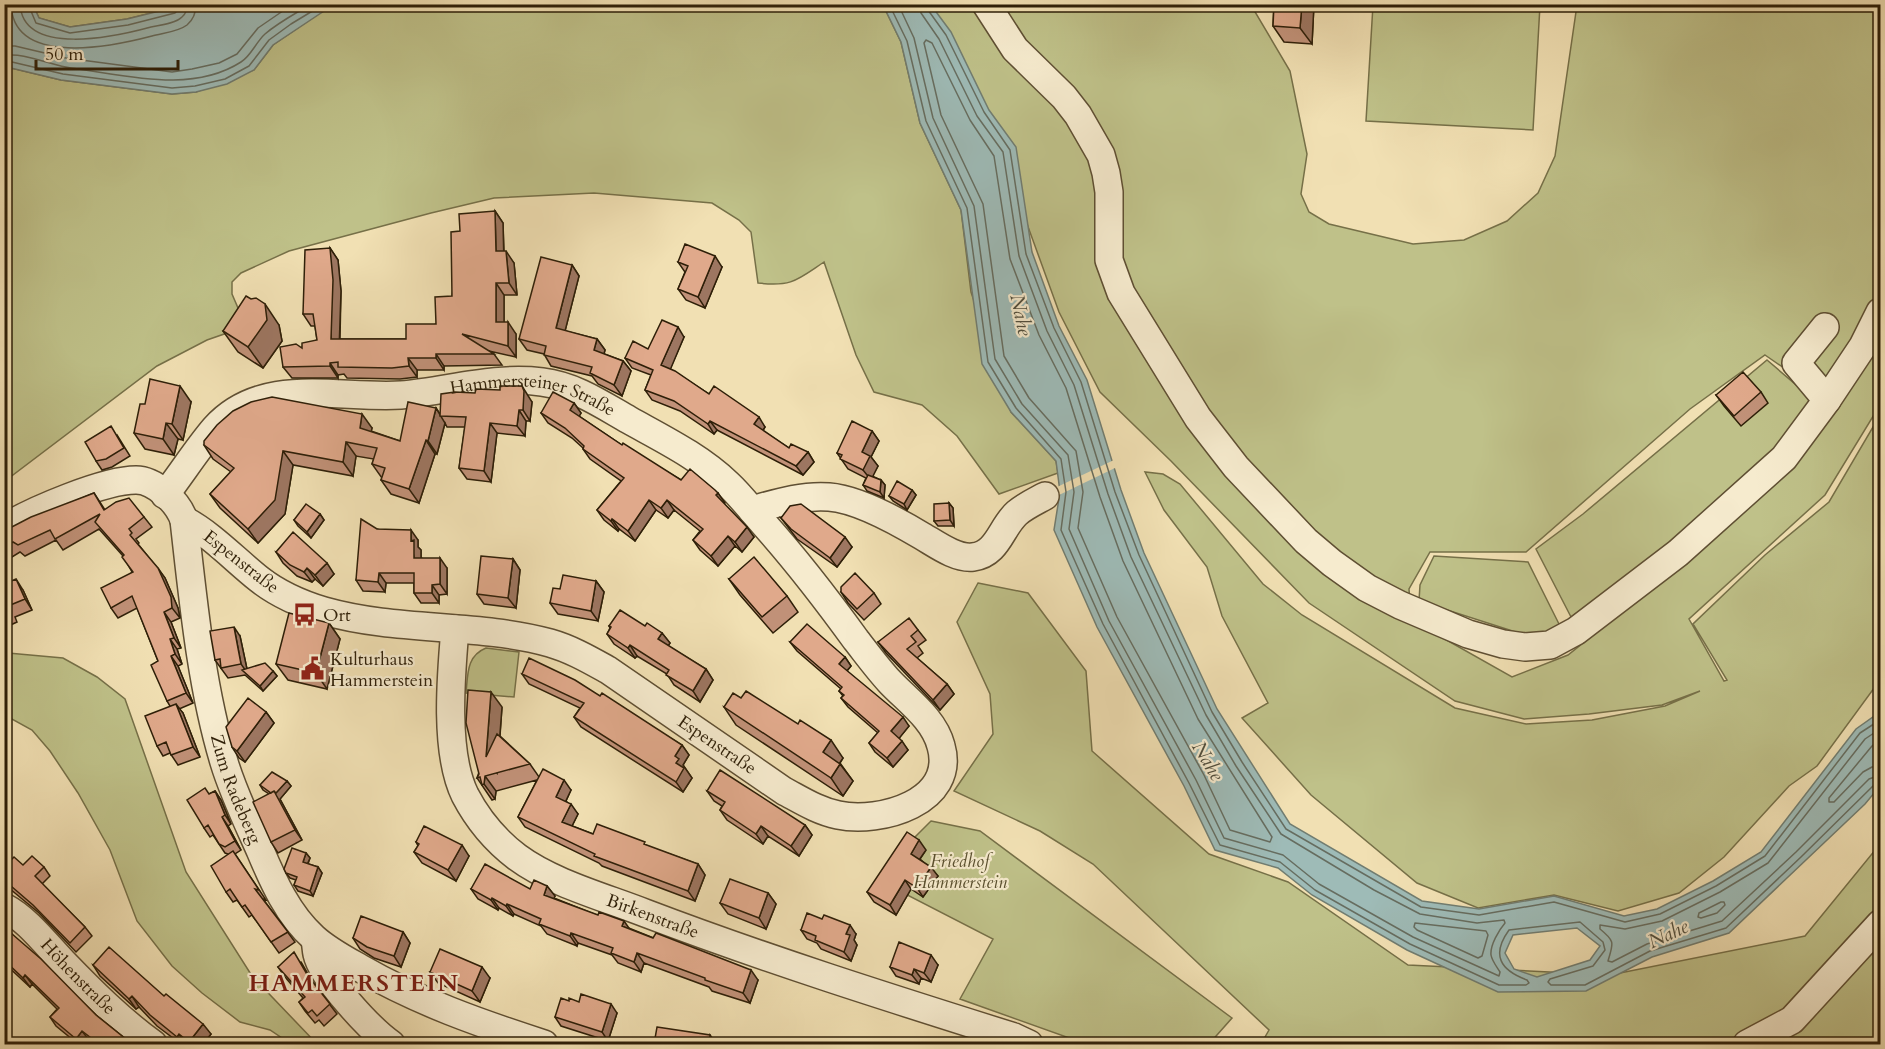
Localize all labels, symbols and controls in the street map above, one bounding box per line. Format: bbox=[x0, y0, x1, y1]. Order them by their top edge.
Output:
scale bar bbox=[36, 33, 178, 71]
text: 50 m bbox=[45, 42, 84, 67]
water label: Nahe bbox=[1003, 292, 1039, 339]
street label: Hammersteiner Straße bbox=[448, 368, 620, 422]
street label: Espenstraße bbox=[198, 524, 284, 600]
bus stop icon: Ort bbox=[292, 602, 318, 628]
place label: Ort bbox=[323, 603, 351, 628]
place label: Kulturhaus Hammerstein bbox=[330, 647, 434, 693]
public building icon: Kulturhaus Hammerstein bbox=[299, 656, 325, 682]
street label: Espenstraße bbox=[673, 709, 761, 781]
street label: Zum Radeberg bbox=[204, 732, 268, 849]
water label: Nahe bbox=[1186, 736, 1231, 786]
park label: Friedhof Hammerstein bbox=[913, 849, 1007, 895]
street label: Birkenstraße bbox=[603, 887, 703, 945]
water label: Nahe bbox=[1643, 913, 1693, 955]
street label: Höhenstraße bbox=[35, 933, 121, 1020]
district label: HAMMERSTEIN bbox=[248, 967, 460, 1000]

